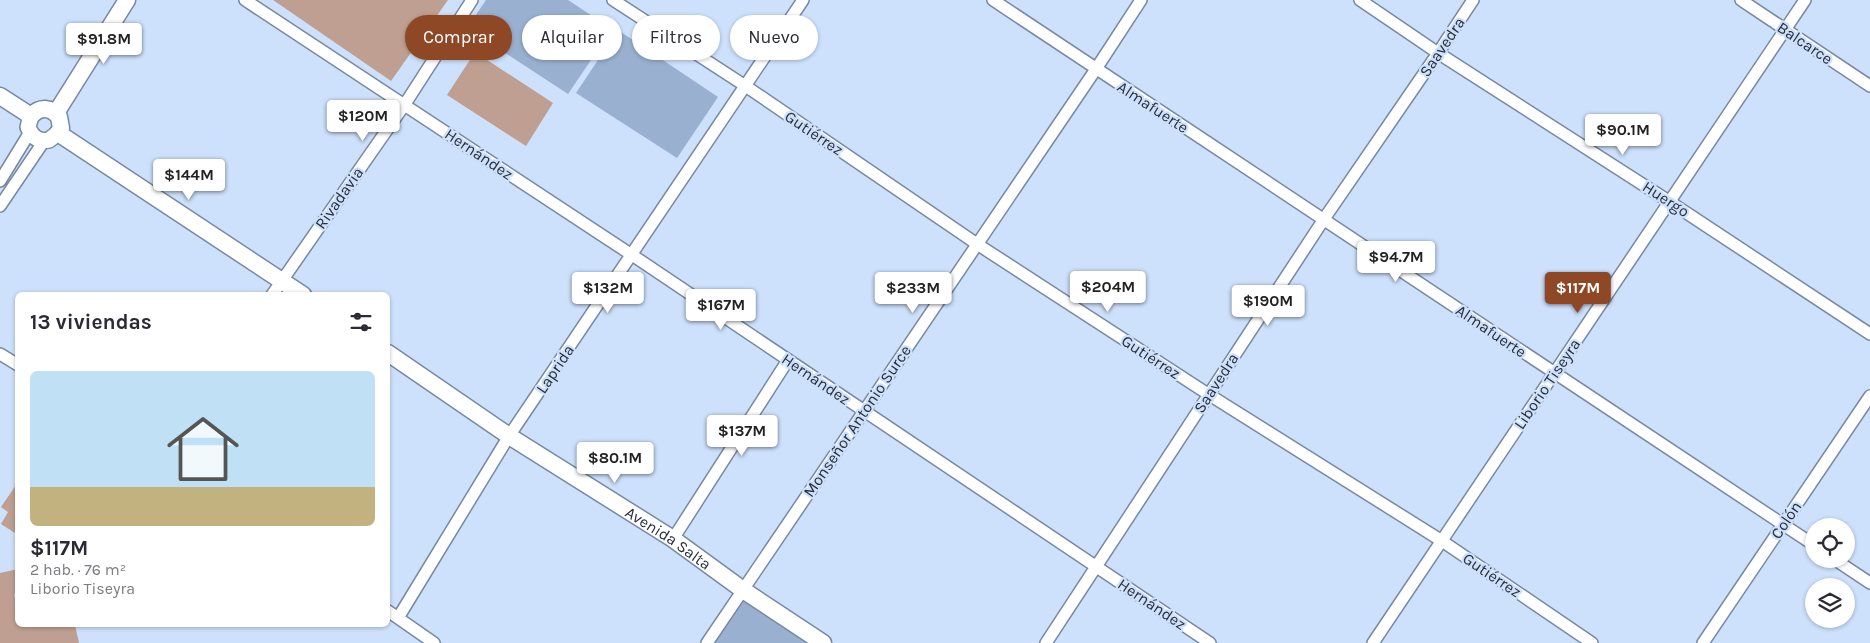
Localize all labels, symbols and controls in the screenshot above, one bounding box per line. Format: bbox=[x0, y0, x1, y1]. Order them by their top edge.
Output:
street label: Saavedra bbox=[1415, 14, 1469, 80]
chip: Comprar bbox=[405, 15, 512, 60]
chip: Alquilar bbox=[522, 15, 622, 60]
chip: Filtros bbox=[632, 15, 720, 60]
chip: Nuevo bbox=[730, 15, 818, 60]
street label: Balcarce bbox=[1774, 18, 1836, 68]
pin: $91.8M bbox=[63, 22, 145, 65]
text: $91.8M bbox=[77, 29, 131, 48]
street label: Almafuerte bbox=[1114, 77, 1192, 137]
pin: $120M bbox=[328, 100, 398, 142]
text: $120M bbox=[338, 106, 388, 125]
street label: Gutiérrez bbox=[781, 107, 847, 159]
pin: $90.1M bbox=[1582, 114, 1664, 156]
text: $90.1M bbox=[1596, 120, 1650, 139]
street label: Hernández bbox=[441, 124, 517, 184]
pin: $144M bbox=[154, 158, 224, 201]
street label: Rivadavia bbox=[311, 163, 367, 233]
text: $144M bbox=[164, 165, 214, 184]
street label: Huergo bbox=[1639, 177, 1693, 221]
pin: $94.7M bbox=[1355, 240, 1437, 283]
text: $94.7M bbox=[1368, 247, 1424, 266]
pin: $204M bbox=[1073, 270, 1143, 313]
pin: $132M bbox=[573, 272, 643, 314]
pin: $233M bbox=[878, 272, 948, 314]
pin: $117M bbox=[1543, 272, 1613, 314]
text: $204M bbox=[1081, 277, 1135, 296]
text: $132M bbox=[583, 278, 633, 297]
text: $233M bbox=[886, 278, 940, 297]
text: $117M bbox=[1556, 278, 1600, 297]
pin: $190M bbox=[1233, 284, 1303, 327]
pin: $167M bbox=[686, 288, 756, 331]
text: $190M bbox=[1243, 291, 1293, 310]
text: $167M bbox=[697, 295, 745, 314]
street label: Almafuerte bbox=[1452, 301, 1530, 361]
icon: filters bbox=[347, 308, 375, 336]
text: 13 viviendas bbox=[30, 310, 152, 334]
street label: Gutiérrez bbox=[1118, 331, 1184, 383]
street label: Liborio Tiseyra bbox=[1510, 335, 1584, 433]
street label: Laprida bbox=[532, 341, 578, 397]
street label: Monseñor Antonio Surce bbox=[799, 342, 915, 500]
street label: Hernández bbox=[778, 349, 854, 409]
street label: Saavedra bbox=[1190, 349, 1242, 417]
icon: home bbox=[158, 404, 248, 494]
pin: $137M bbox=[707, 414, 777, 457]
text: $137M bbox=[718, 421, 766, 440]
pin: $80.1M bbox=[574, 442, 656, 484]
text: $80.1M bbox=[588, 448, 642, 467]
street label: Colón bbox=[1767, 498, 1805, 542]
street label: Avenida Salta bbox=[622, 502, 715, 573]
map controls bbox=[1805, 518, 1855, 628]
button: locate bbox=[1805, 518, 1855, 568]
text: $117M bbox=[30, 536, 88, 560]
street label: Gutiérrez bbox=[1459, 549, 1525, 601]
text: 2 hab. · 76 m² bbox=[30, 560, 126, 579]
street label: Hernández bbox=[1114, 574, 1190, 634]
button: layers bbox=[1805, 578, 1855, 628]
text: Liborio Tiseyra bbox=[30, 579, 135, 598]

